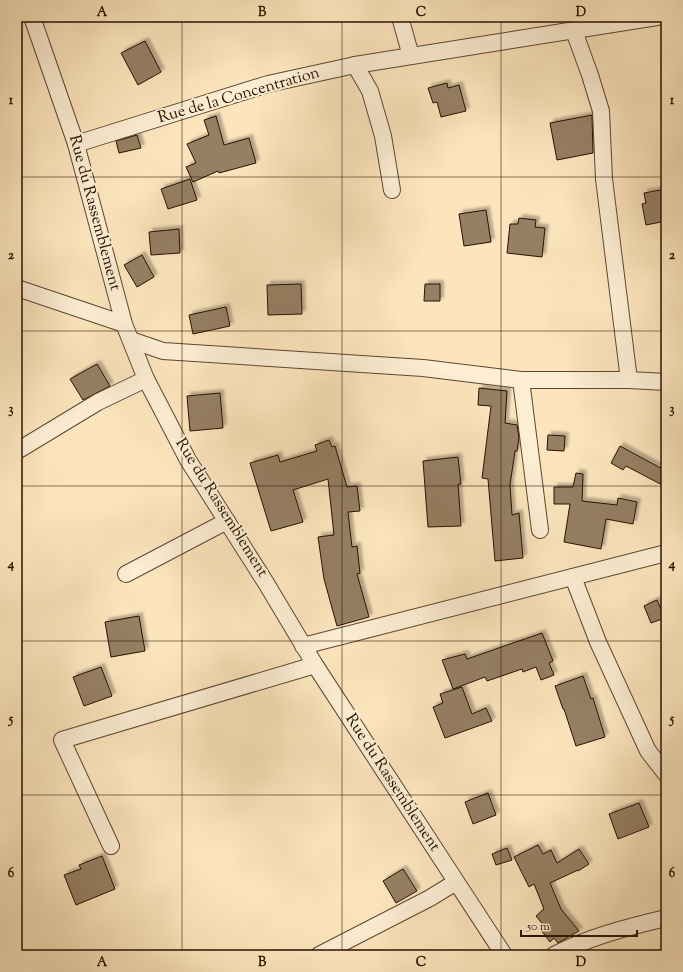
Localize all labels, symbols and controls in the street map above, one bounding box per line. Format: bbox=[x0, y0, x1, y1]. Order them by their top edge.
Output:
text: A bbox=[97, 4, 108, 22]
text: B bbox=[258, 4, 267, 22]
text: C bbox=[416, 4, 426, 22]
text: D bbox=[576, 4, 586, 22]
street label: Rue de la Concentration bbox=[155, 62, 323, 130]
text: 1 bbox=[9, 92, 14, 110]
text: 1 bbox=[670, 92, 675, 110]
street label: Rue du Rassemblement bbox=[62, 133, 126, 294]
text: 2 bbox=[8, 247, 15, 265]
text: 2 bbox=[669, 247, 676, 265]
text: 3 bbox=[8, 401, 14, 419]
text: 3 bbox=[669, 401, 675, 419]
street label: Rue du Rassemblement bbox=[169, 434, 274, 583]
text: 4 bbox=[7, 556, 15, 574]
text: 4 bbox=[668, 556, 676, 574]
street label: Rue du Rassemblement bbox=[339, 710, 446, 857]
text: 5 bbox=[8, 711, 14, 729]
text: 5 bbox=[669, 711, 675, 729]
text: 6 bbox=[8, 865, 15, 883]
text: 6 bbox=[669, 865, 676, 883]
scale bar bbox=[521, 912, 637, 938]
text: 50 m bbox=[526, 918, 550, 936]
text: A bbox=[97, 954, 108, 972]
text: B bbox=[258, 954, 267, 972]
text: C bbox=[416, 954, 426, 972]
text: D bbox=[576, 954, 586, 972]

